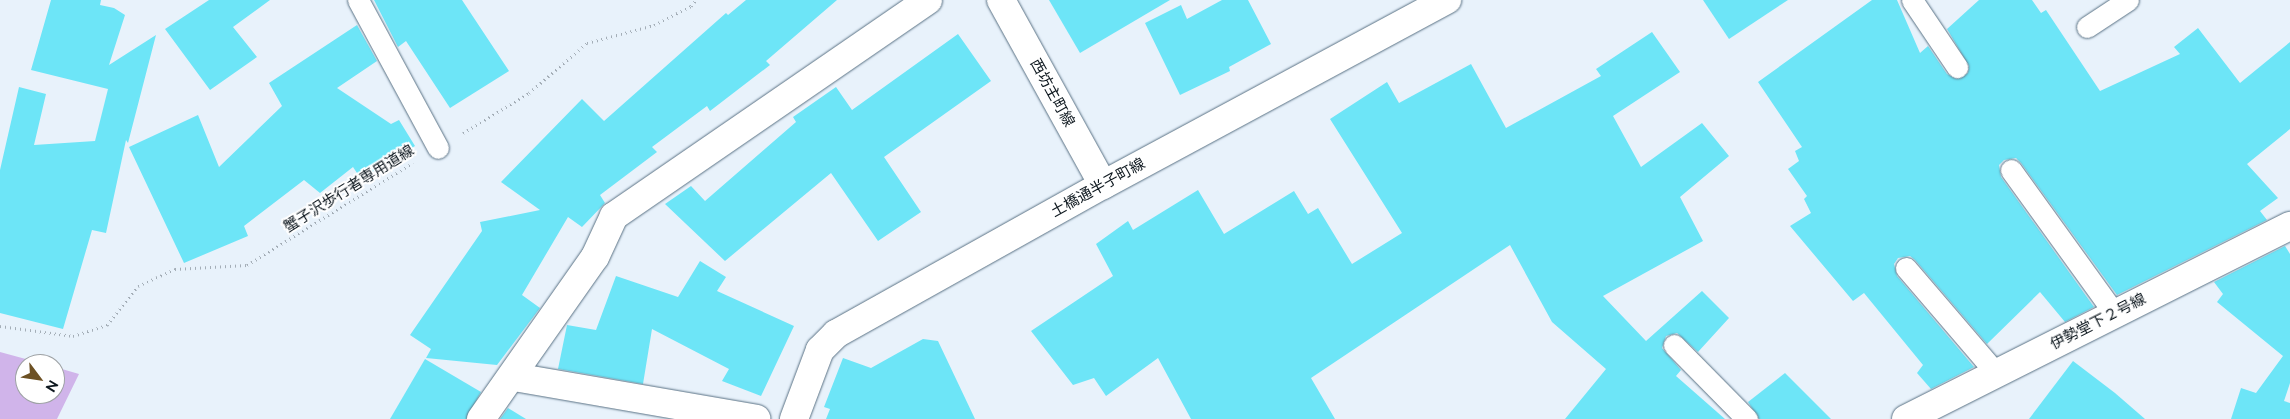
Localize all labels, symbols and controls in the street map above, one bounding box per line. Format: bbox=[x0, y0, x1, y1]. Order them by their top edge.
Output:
street label: 西坊主町線 bbox=[1026, 56, 1078, 130]
street label: 蟹子沢歩行者専用道線 bbox=[281, 142, 417, 236]
street label: 土橋通半子町線 bbox=[1048, 155, 1148, 221]
street label: 伊勢堂下２号線 bbox=[2047, 290, 2149, 354]
north arrow bbox=[15, 354, 65, 404]
text: N bbox=[42, 378, 62, 395]

